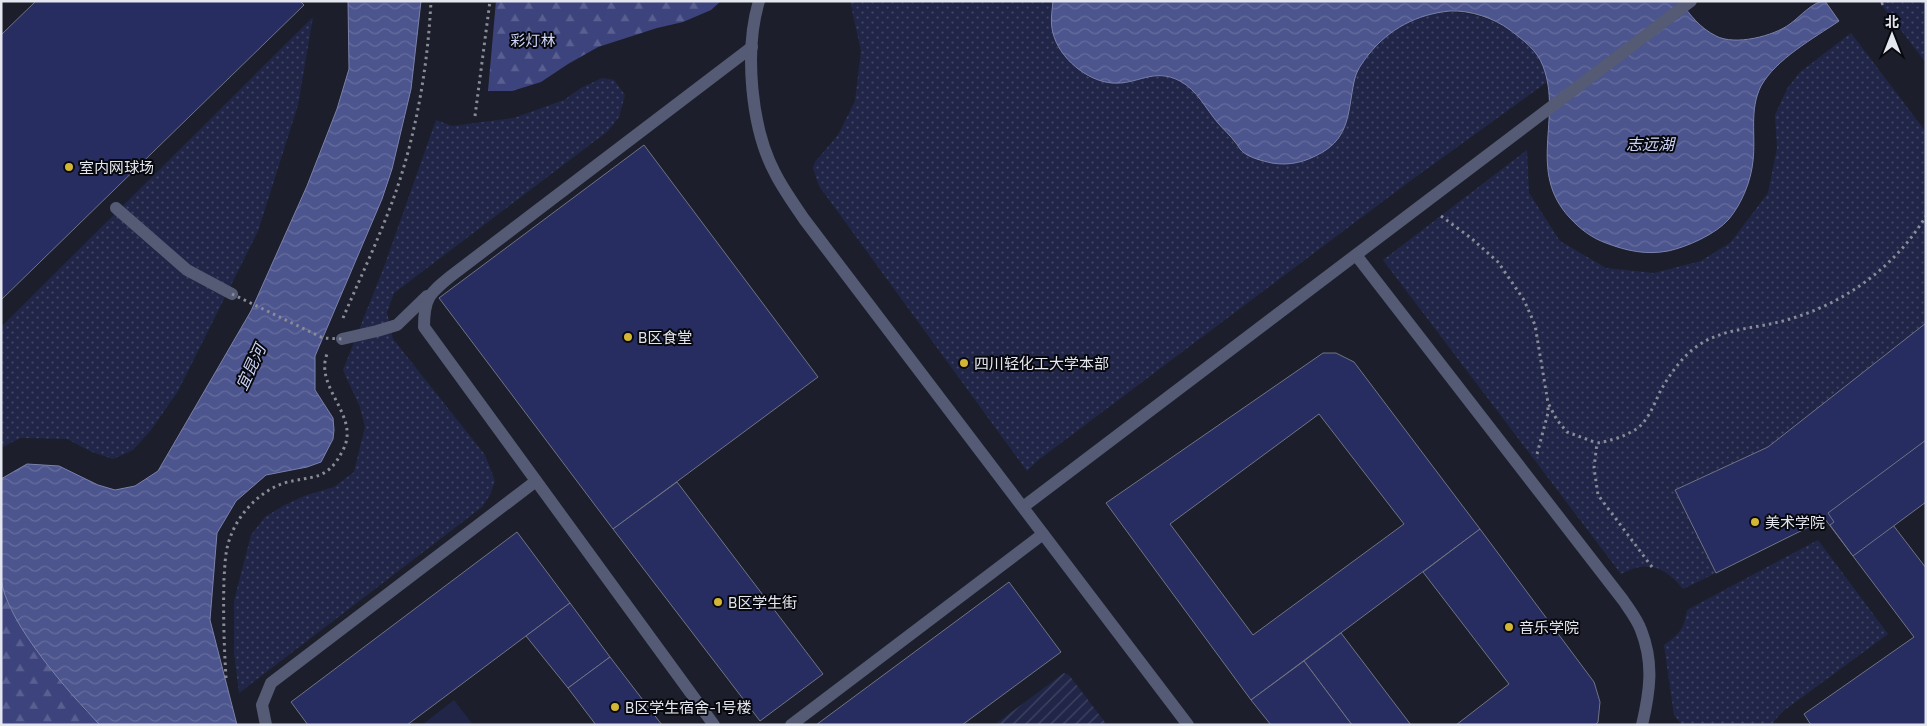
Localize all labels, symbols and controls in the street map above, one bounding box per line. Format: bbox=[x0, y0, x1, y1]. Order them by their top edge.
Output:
north arrow bbox=[1867, 10, 1917, 60]
text: 北 bbox=[1885, 13, 1899, 30]
park label: 彩灯林 bbox=[510, 31, 556, 49]
water label: 志远湖 bbox=[1626, 134, 1677, 153]
place label: 室内网球场 bbox=[79, 158, 154, 176]
marker: 室内网球场 bbox=[63, 161, 75, 173]
place label: B区食堂 bbox=[638, 328, 692, 346]
marker: B区食堂 bbox=[622, 331, 634, 343]
water label: 宜昆河 bbox=[231, 339, 270, 393]
place label: 四川轻化工大学本部 bbox=[974, 354, 1109, 372]
marker: 四川轻化工大学本部 bbox=[958, 357, 970, 369]
place label: 美术学院 bbox=[1765, 513, 1825, 531]
marker: 美术学院 bbox=[1749, 516, 1761, 528]
place label: B区学生街 bbox=[728, 593, 797, 611]
marker: B区学生街 bbox=[712, 596, 724, 608]
place label: 音乐学院 bbox=[1519, 618, 1579, 636]
marker: 音乐学院 bbox=[1503, 621, 1515, 633]
place label: B区学生宿舍-1号楼 bbox=[625, 698, 752, 716]
marker: B区学生宿舍-1号楼 bbox=[609, 701, 621, 713]

